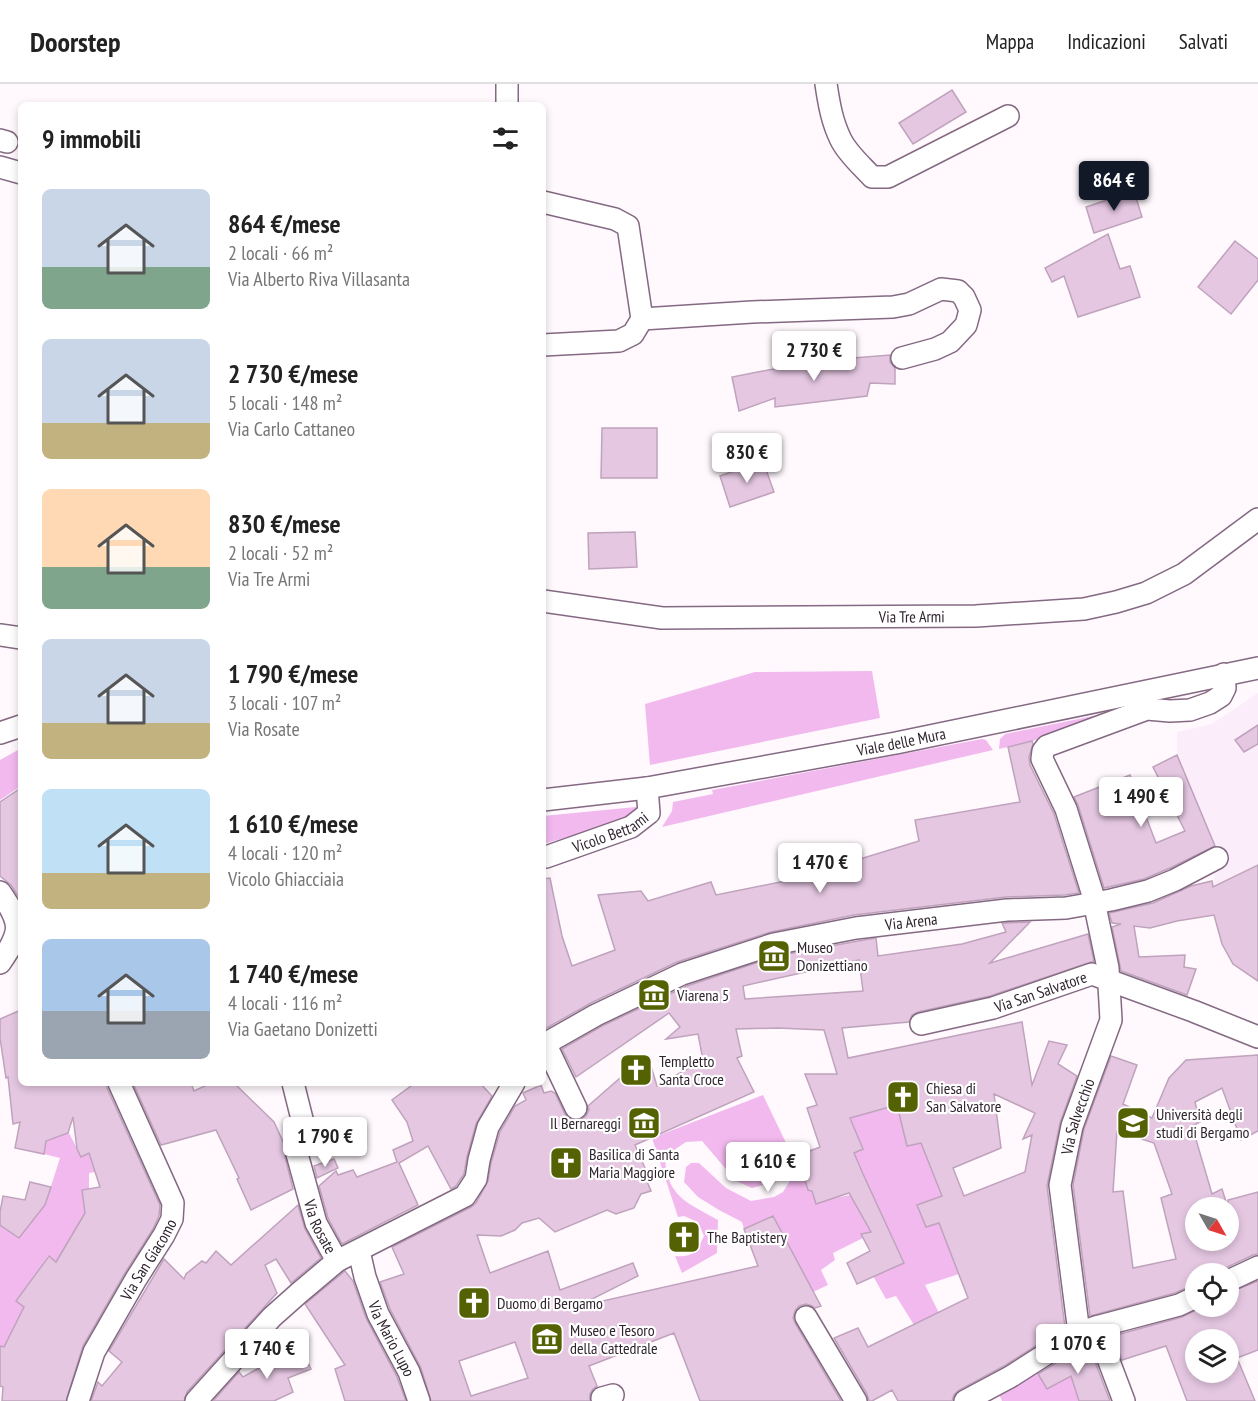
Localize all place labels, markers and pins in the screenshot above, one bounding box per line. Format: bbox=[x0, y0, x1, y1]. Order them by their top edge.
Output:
pin: 864 € bbox=[1072, 161, 1156, 212]
pin: 2 730 € bbox=[759, 331, 869, 382]
pin: 830 € bbox=[705, 433, 789, 484]
pin: 1 490 € bbox=[1086, 777, 1196, 828]
pin: 1 470 € bbox=[765, 843, 875, 894]
place label: Museo Donizettiano bbox=[797, 937, 868, 975]
museum icon: Museo Donizettiano bbox=[756, 938, 792, 974]
museum icon: Viarena 5 bbox=[636, 977, 672, 1013]
place label: Viarena 5 bbox=[676, 985, 729, 1005]
place label: Templetto Santa Croce bbox=[659, 1051, 724, 1089]
church icon: Templetto Santa Croce bbox=[618, 1052, 654, 1088]
place label: Chiesa di San Salvatore bbox=[926, 1078, 1001, 1116]
church icon: Chiesa di San Salvatore bbox=[885, 1079, 921, 1115]
place label: Università degli studi di Bergamo bbox=[1156, 1104, 1250, 1142]
museum icon: Il Bernareggi bbox=[626, 1105, 662, 1141]
school or university icon: Università degli studi di Bergamo bbox=[1115, 1105, 1151, 1141]
place label: Il Bernareggi bbox=[550, 1113, 621, 1133]
pin: 1 790 € bbox=[270, 1117, 380, 1168]
pin: 1 610 € bbox=[713, 1142, 823, 1193]
place label: Basilica di Santa Maria Maggiore bbox=[589, 1144, 679, 1182]
church icon: Basilica di Santa Maria Maggiore bbox=[548, 1145, 584, 1181]
church icon: The Baptistery bbox=[666, 1219, 702, 1255]
place label: The Baptistery bbox=[707, 1227, 787, 1247]
church icon: Duomo di Bergamo bbox=[456, 1285, 492, 1321]
place label: Duomo di Bergamo bbox=[497, 1293, 603, 1313]
place label: Museo e Tesoro della Cattedrale bbox=[570, 1320, 658, 1358]
museum icon: Museo e Tesoro della Cattedrale bbox=[529, 1321, 565, 1357]
pin: 1 070 € bbox=[1023, 1324, 1133, 1375]
pin: 1 740 € bbox=[212, 1329, 322, 1380]

